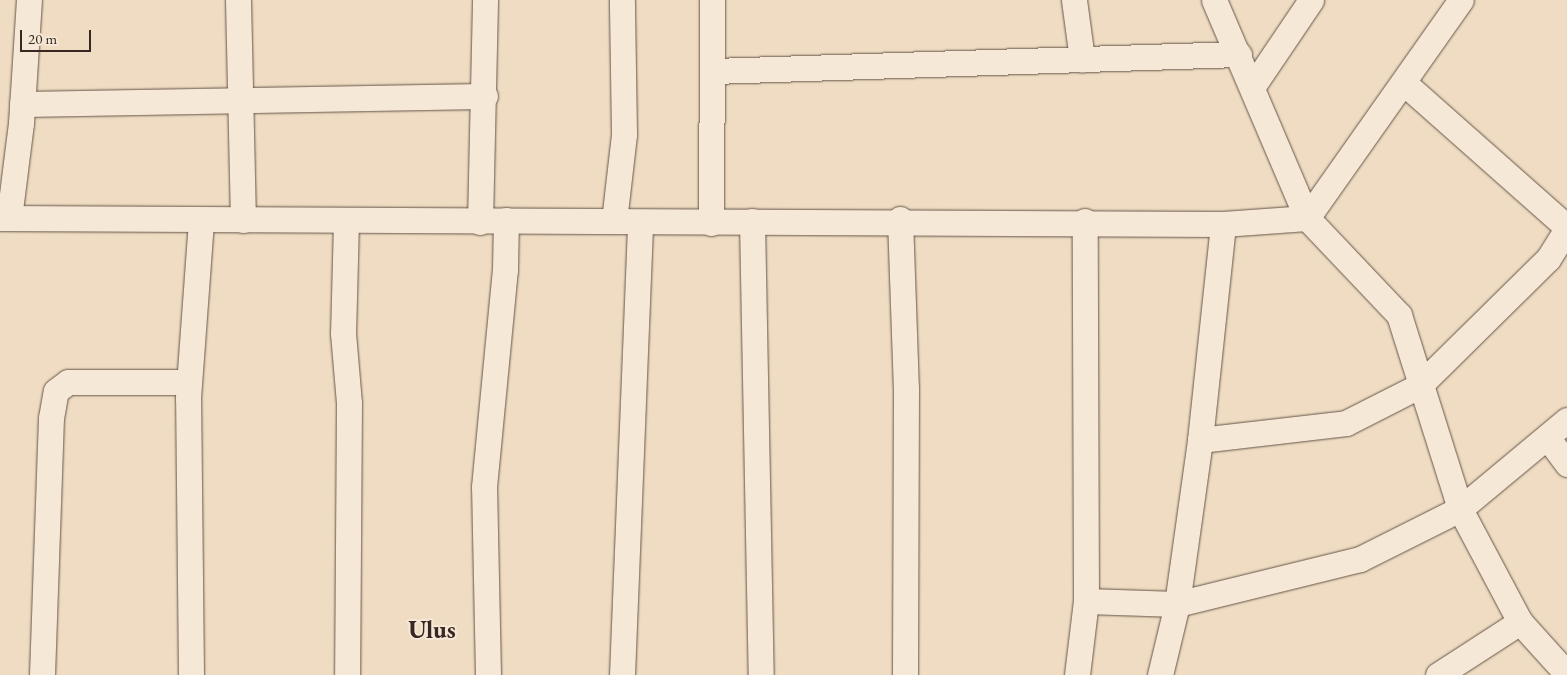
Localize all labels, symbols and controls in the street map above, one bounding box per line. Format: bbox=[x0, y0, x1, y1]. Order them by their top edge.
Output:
scale bar bbox=[22, 20, 94, 52]
text: 20 m bbox=[28, 29, 57, 48]
district label: Ulus bbox=[408, 614, 456, 644]

